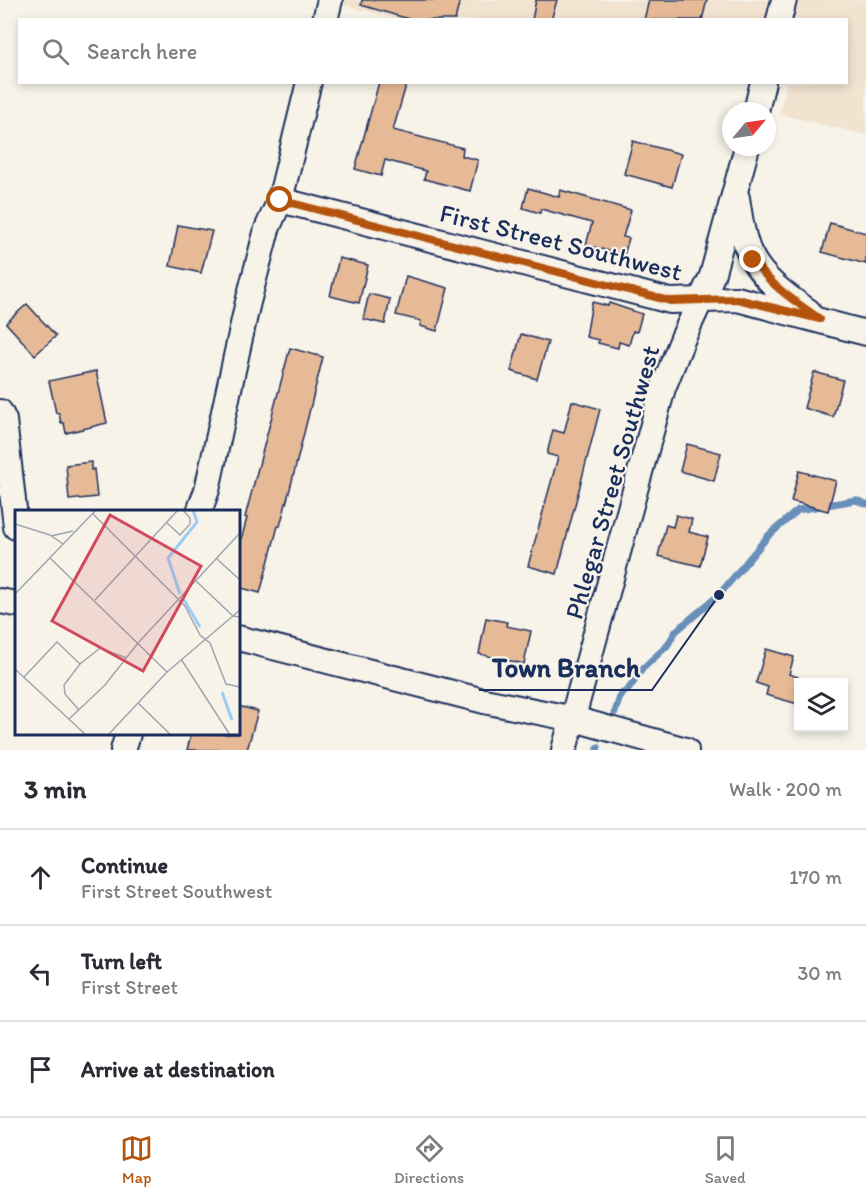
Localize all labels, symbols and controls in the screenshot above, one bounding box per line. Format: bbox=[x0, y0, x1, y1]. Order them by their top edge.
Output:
search box bbox=[18, 18, 848, 84]
icon: search bbox=[39, 35, 72, 68]
text: Search here bbox=[87, 38, 197, 65]
north arrow bbox=[722, 102, 776, 156]
route start bbox=[266, 186, 292, 212]
street label: First Street Southwest bbox=[436, 196, 686, 288]
route end bbox=[739, 246, 765, 272]
street label: Phlegar Street Southwest bbox=[558, 341, 666, 623]
inset map bbox=[15, 510, 240, 735]
callout: Town Branch bbox=[479, 645, 652, 690]
text: Town Branch bbox=[491, 651, 641, 684]
map controls bbox=[794, 678, 848, 732]
button: layers bbox=[794, 678, 848, 732]
text: 3 min bbox=[24, 773, 86, 805]
text: Walk · 200 m bbox=[729, 777, 842, 801]
text: Continue bbox=[81, 852, 168, 879]
icon: ahead bbox=[24, 861, 57, 894]
text: 170 m bbox=[789, 865, 842, 889]
text: First Street Southwest bbox=[81, 879, 272, 903]
text: Turn left bbox=[81, 948, 162, 975]
icon: left bbox=[24, 957, 57, 990]
text: 30 m bbox=[797, 961, 842, 985]
text: First Street bbox=[81, 975, 178, 999]
icon: arrive bbox=[24, 1053, 57, 1086]
text: Arrive at destination bbox=[81, 1056, 275, 1083]
tab: Map bbox=[120, 1132, 153, 1187]
tab: Directions bbox=[394, 1132, 464, 1187]
tab: Saved bbox=[705, 1132, 746, 1187]

